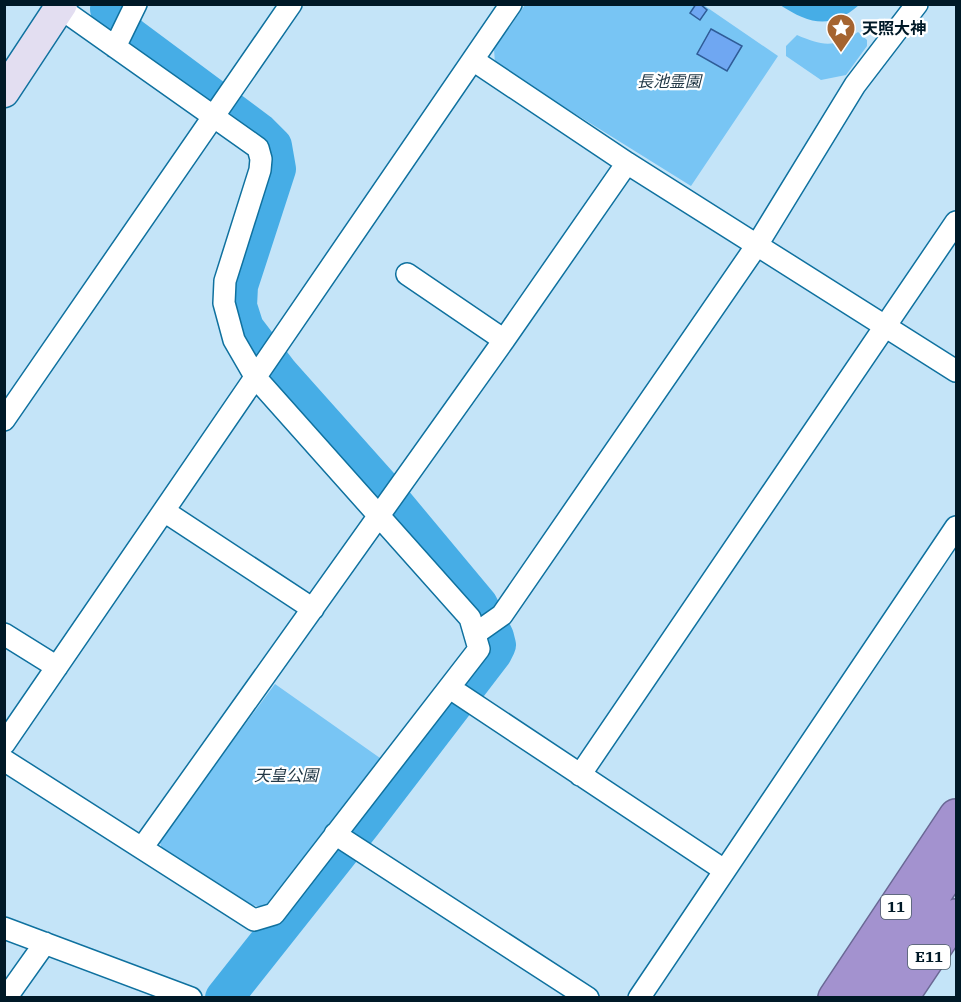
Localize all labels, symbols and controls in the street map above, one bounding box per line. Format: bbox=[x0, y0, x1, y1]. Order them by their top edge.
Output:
place icon: 天照大神 bbox=[825, 12, 857, 54]
place label: 天照大神 bbox=[862, 18, 926, 38]
park label: 長池霊園 bbox=[637, 71, 703, 91]
park label: 天皇公園 bbox=[254, 765, 320, 785]
road number: 11 bbox=[881, 895, 911, 919]
road number: E11 bbox=[908, 945, 950, 969]

